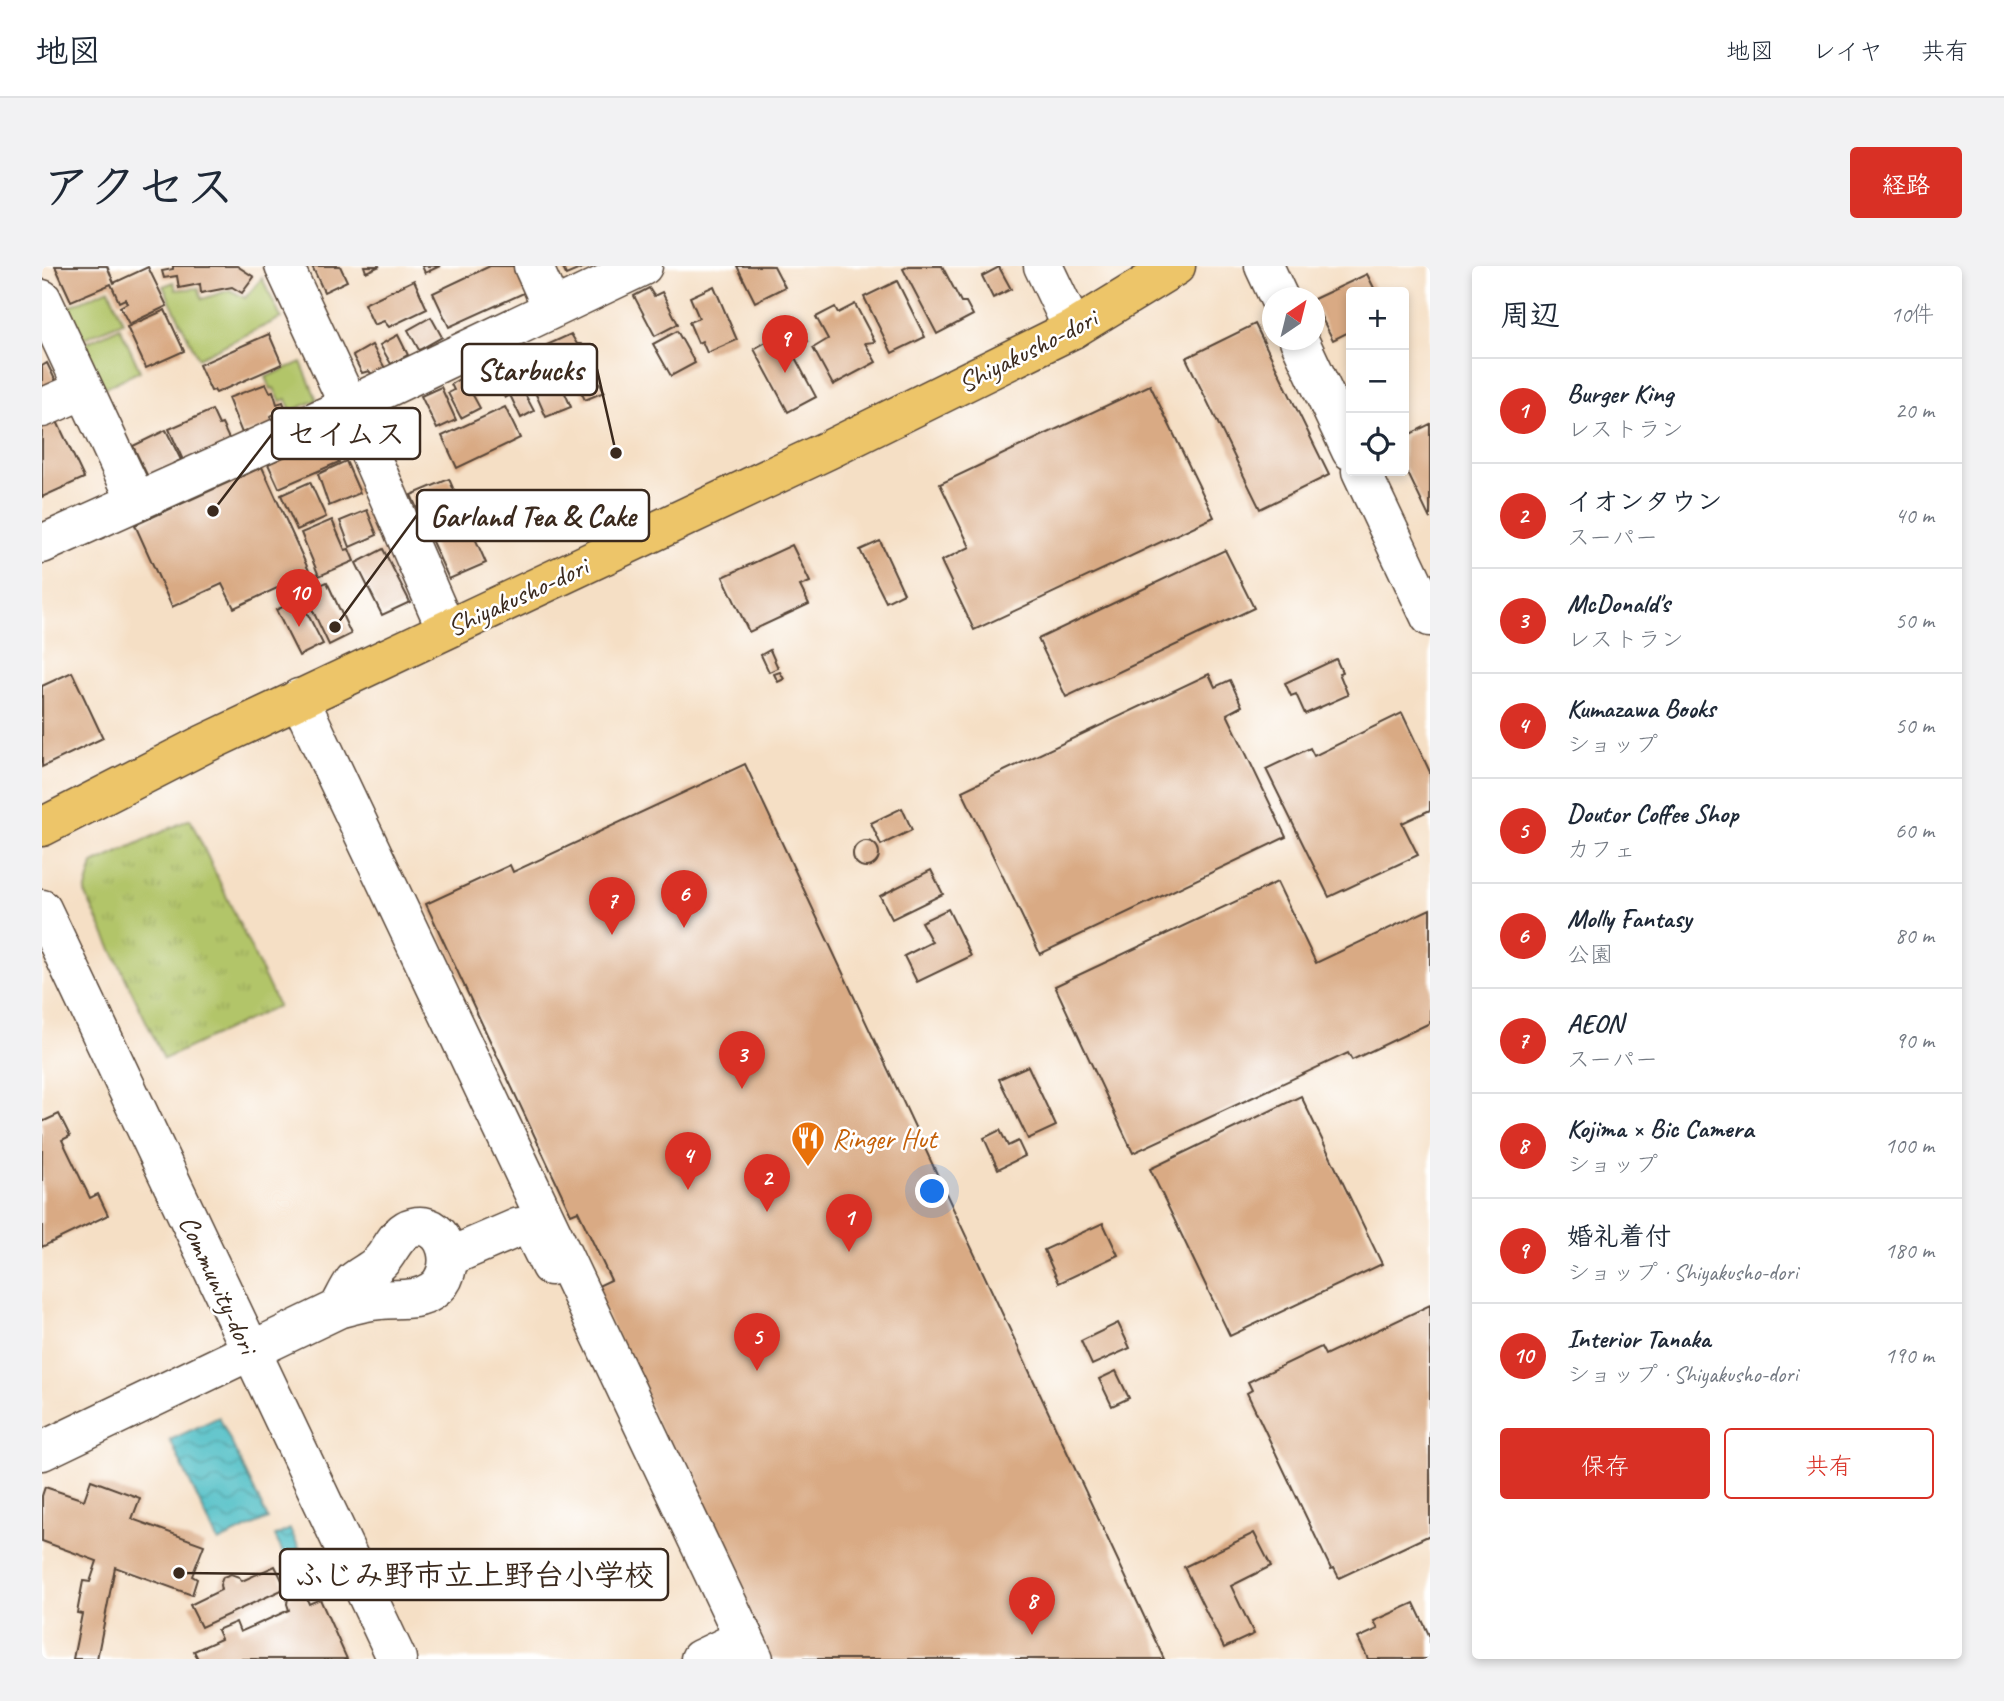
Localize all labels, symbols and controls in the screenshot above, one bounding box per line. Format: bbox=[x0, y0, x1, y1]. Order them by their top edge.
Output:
text: 地図 bbox=[35, 30, 101, 72]
text: 地図 bbox=[1726, 36, 1774, 66]
text: レイヤ bbox=[1812, 36, 1883, 66]
text: 共有 bbox=[1921, 36, 1969, 66]
button: 経路 bbox=[1850, 147, 1962, 218]
text: アクセス bbox=[42, 156, 235, 218]
north arrow bbox=[1262, 287, 1325, 350]
map controls bbox=[1346, 287, 1409, 476]
button: + bbox=[1346, 287, 1409, 350]
text: 周辺 bbox=[1500, 296, 1560, 334]
street label: Shiyakusho-dori bbox=[952, 299, 1106, 400]
text: 10件 bbox=[1890, 300, 1934, 329]
pin: 9 bbox=[762, 315, 808, 373]
callout: Starbucks bbox=[462, 344, 597, 395]
button: − bbox=[1346, 350, 1409, 413]
text: Starbucks bbox=[477, 351, 587, 389]
text: Burger King bbox=[1567, 377, 1673, 410]
text: 1 bbox=[1518, 396, 1528, 425]
text: 20 m bbox=[1895, 396, 1934, 425]
callout: セイムス bbox=[272, 408, 420, 459]
button: locate bbox=[1346, 413, 1409, 476]
text: セイムス bbox=[287, 415, 405, 453]
text: レストラン bbox=[1567, 415, 1684, 444]
text: イオンタウン bbox=[1567, 485, 1722, 518]
callout: Garland Tea & Cake bbox=[417, 490, 649, 541]
text: Garland Tea & Cake bbox=[430, 497, 638, 535]
text: 2 bbox=[1518, 501, 1528, 530]
text: 40 m bbox=[1895, 501, 1934, 530]
text: スーパー bbox=[1567, 523, 1658, 552]
street label: Shiyakusho-dori bbox=[441, 547, 597, 644]
pin: 10 bbox=[276, 569, 322, 627]
text: McDonald's bbox=[1567, 587, 1670, 620]
text: 3 bbox=[1518, 606, 1528, 635]
text: 50 m bbox=[1895, 606, 1934, 635]
text: レストラン bbox=[1567, 625, 1684, 654]
text: Kumazawa Books bbox=[1567, 692, 1715, 725]
text: 4 bbox=[1518, 711, 1528, 740]
text: 50 m bbox=[1895, 711, 1934, 740]
text: ショップ bbox=[1567, 730, 1658, 759]
text: Doutor Coffee Shop bbox=[1567, 797, 1738, 830]
text: 5 bbox=[1518, 816, 1528, 845]
text: 60 m bbox=[1895, 816, 1934, 845]
text: カフェ bbox=[1567, 835, 1636, 864]
pin: 6 bbox=[661, 870, 707, 928]
pin: 7 bbox=[589, 877, 635, 935]
text: Molly Fantasy bbox=[1567, 902, 1691, 935]
text: 6 bbox=[1518, 921, 1528, 950]
text: 80 m bbox=[1895, 921, 1934, 950]
text: 公園 bbox=[1567, 940, 1613, 969]
text: AEON bbox=[1567, 1007, 1623, 1040]
text: 7 bbox=[1518, 1026, 1528, 1055]
text: 90 m bbox=[1895, 1026, 1934, 1055]
pin: 3 bbox=[719, 1031, 765, 1089]
text: スーパー bbox=[1567, 1045, 1658, 1074]
text: Kojima × Bic Camera bbox=[1567, 1112, 1754, 1145]
restaurant icon: Ringer Hut bbox=[789, 1119, 827, 1168]
place label: Ringer Hut bbox=[832, 1121, 939, 1156]
text: 8 bbox=[1518, 1131, 1528, 1160]
text: 100 m bbox=[1885, 1131, 1934, 1160]
pin: 4 bbox=[665, 1132, 711, 1190]
text: ショップ bbox=[1567, 1150, 1658, 1179]
pin: 2 bbox=[744, 1154, 790, 1212]
your location bbox=[915, 1174, 949, 1208]
pin: 1 bbox=[826, 1194, 872, 1252]
street label: Community-dori bbox=[171, 1210, 267, 1362]
text: 婚礼着付 bbox=[1567, 1220, 1671, 1253]
text: 9 bbox=[1518, 1236, 1528, 1265]
text: 180 m bbox=[1885, 1236, 1934, 1265]
text: ショップ · Shiyakusho-dori bbox=[1567, 1258, 1798, 1287]
pin: 5 bbox=[734, 1313, 780, 1371]
text: Interior Tanaka bbox=[1567, 1322, 1711, 1355]
text: 10 bbox=[1513, 1341, 1533, 1370]
text: 190 m bbox=[1885, 1341, 1934, 1370]
text: ショップ · Shiyakusho-dori bbox=[1567, 1360, 1798, 1389]
button: 保存 bbox=[1500, 1428, 1710, 1499]
button: 共有 bbox=[1724, 1428, 1934, 1499]
callout: ふじみ野市立上野台小学校 bbox=[280, 1549, 668, 1600]
text: ふじみ野市立上野台小学校 bbox=[294, 1556, 654, 1594]
pin: 8 bbox=[1009, 1577, 1055, 1635]

